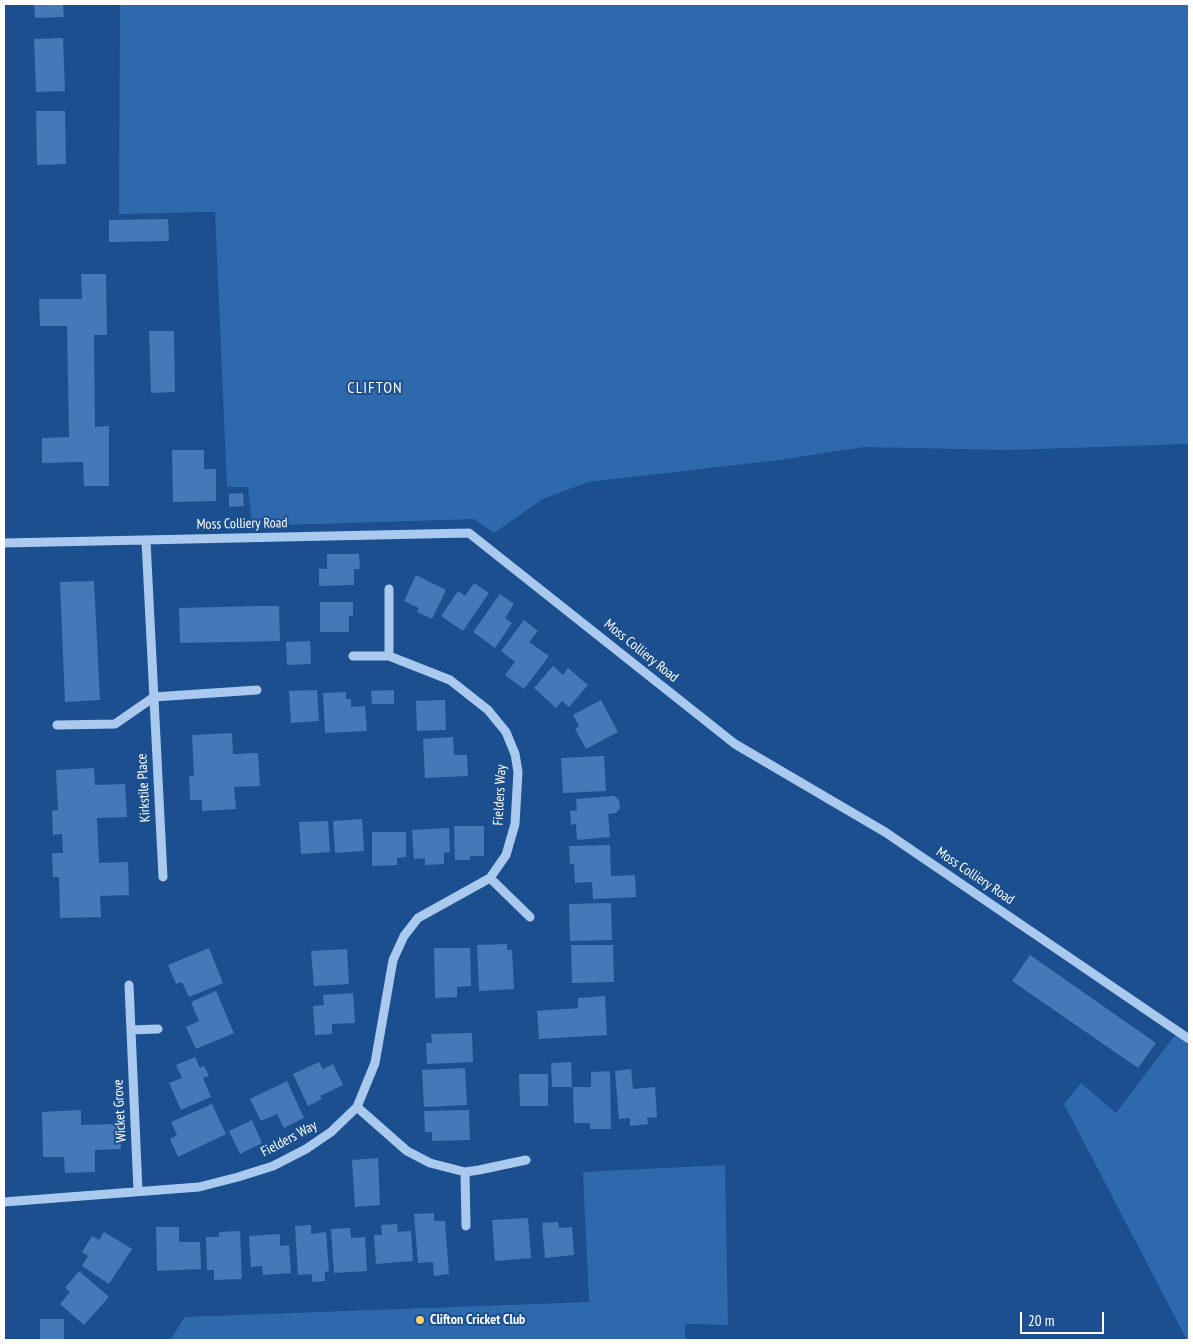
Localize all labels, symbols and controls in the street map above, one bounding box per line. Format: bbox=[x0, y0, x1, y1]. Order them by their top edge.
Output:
district label: CLIFTON bbox=[346, 378, 404, 398]
street label: Moss Colliery Road bbox=[196, 515, 288, 533]
street label: Moss Colliery Road bbox=[600, 616, 682, 686]
street label: Kirkstile Place bbox=[134, 753, 154, 823]
street label: Fielders Way bbox=[490, 764, 510, 826]
street label: Moss Colliery Road bbox=[933, 844, 1017, 908]
street label: Wicket Grove bbox=[110, 1079, 130, 1143]
street label: Fielders Way bbox=[258, 1117, 320, 1161]
scale bar bbox=[1023, 1302, 1107, 1334]
text: 20 m bbox=[1028, 1311, 1054, 1330]
place label: Clifton Cricket Club bbox=[430, 1312, 525, 1328]
marker: Clifton Cricket Club bbox=[414, 1314, 426, 1326]

